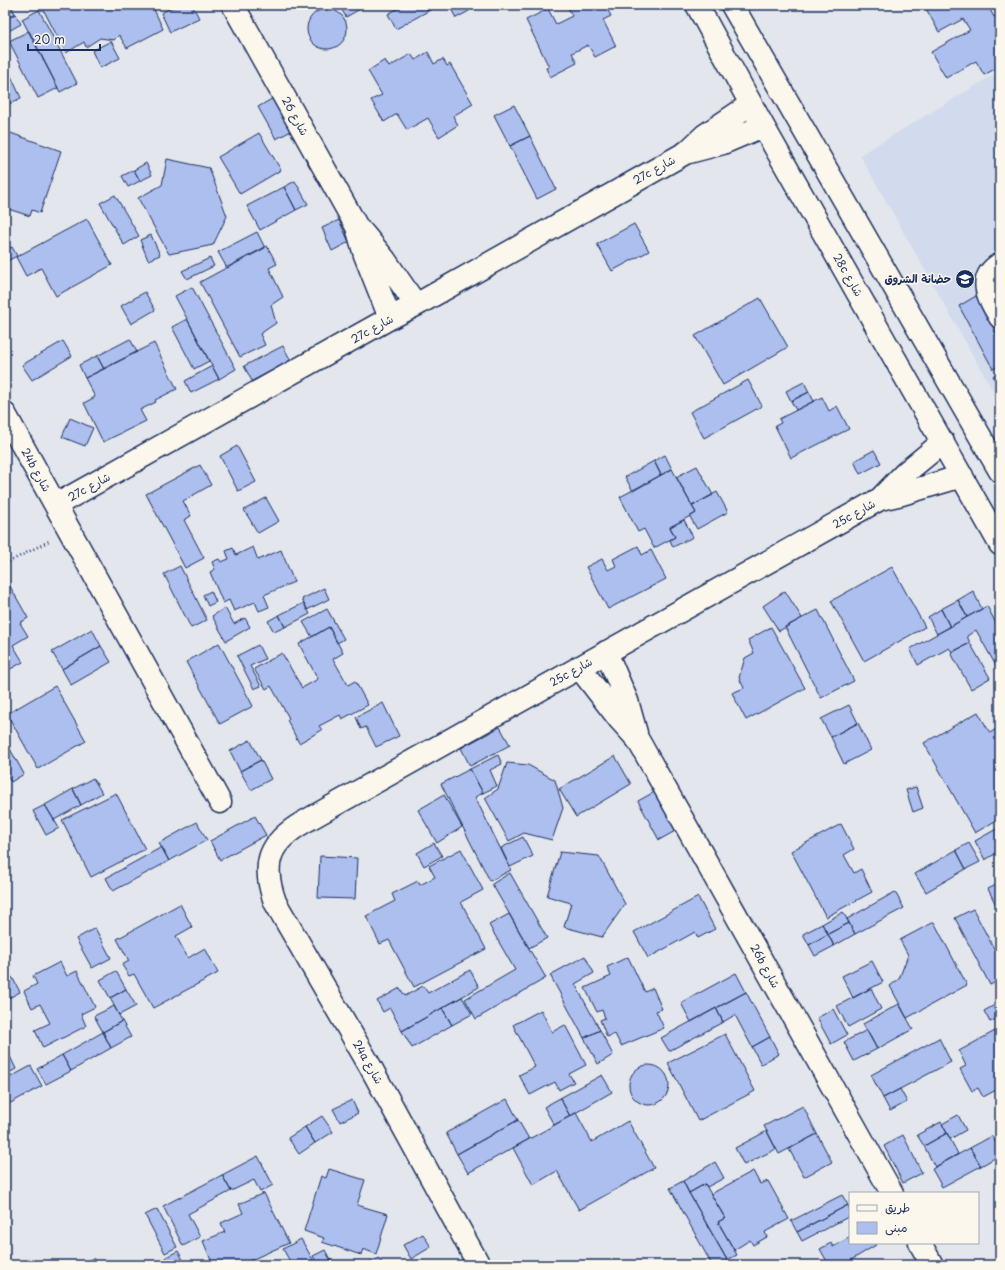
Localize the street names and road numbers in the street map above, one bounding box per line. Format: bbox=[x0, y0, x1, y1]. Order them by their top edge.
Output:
street label: شارع 26 bbox=[277, 93, 313, 139]
street label: 27c شارع bbox=[629, 151, 679, 189]
street label: 28c شارع bbox=[828, 250, 868, 300]
street label: 27c شارع bbox=[347, 310, 397, 348]
street label: 24b شارع bbox=[17, 445, 55, 495]
street label: 27c شارع bbox=[64, 468, 114, 506]
street label: 25c شارع bbox=[829, 495, 879, 533]
street label: 25c شارع bbox=[546, 653, 596, 691]
street label: 26b شارع bbox=[746, 941, 784, 991]
street label: 24a شارع bbox=[348, 1037, 388, 1087]

